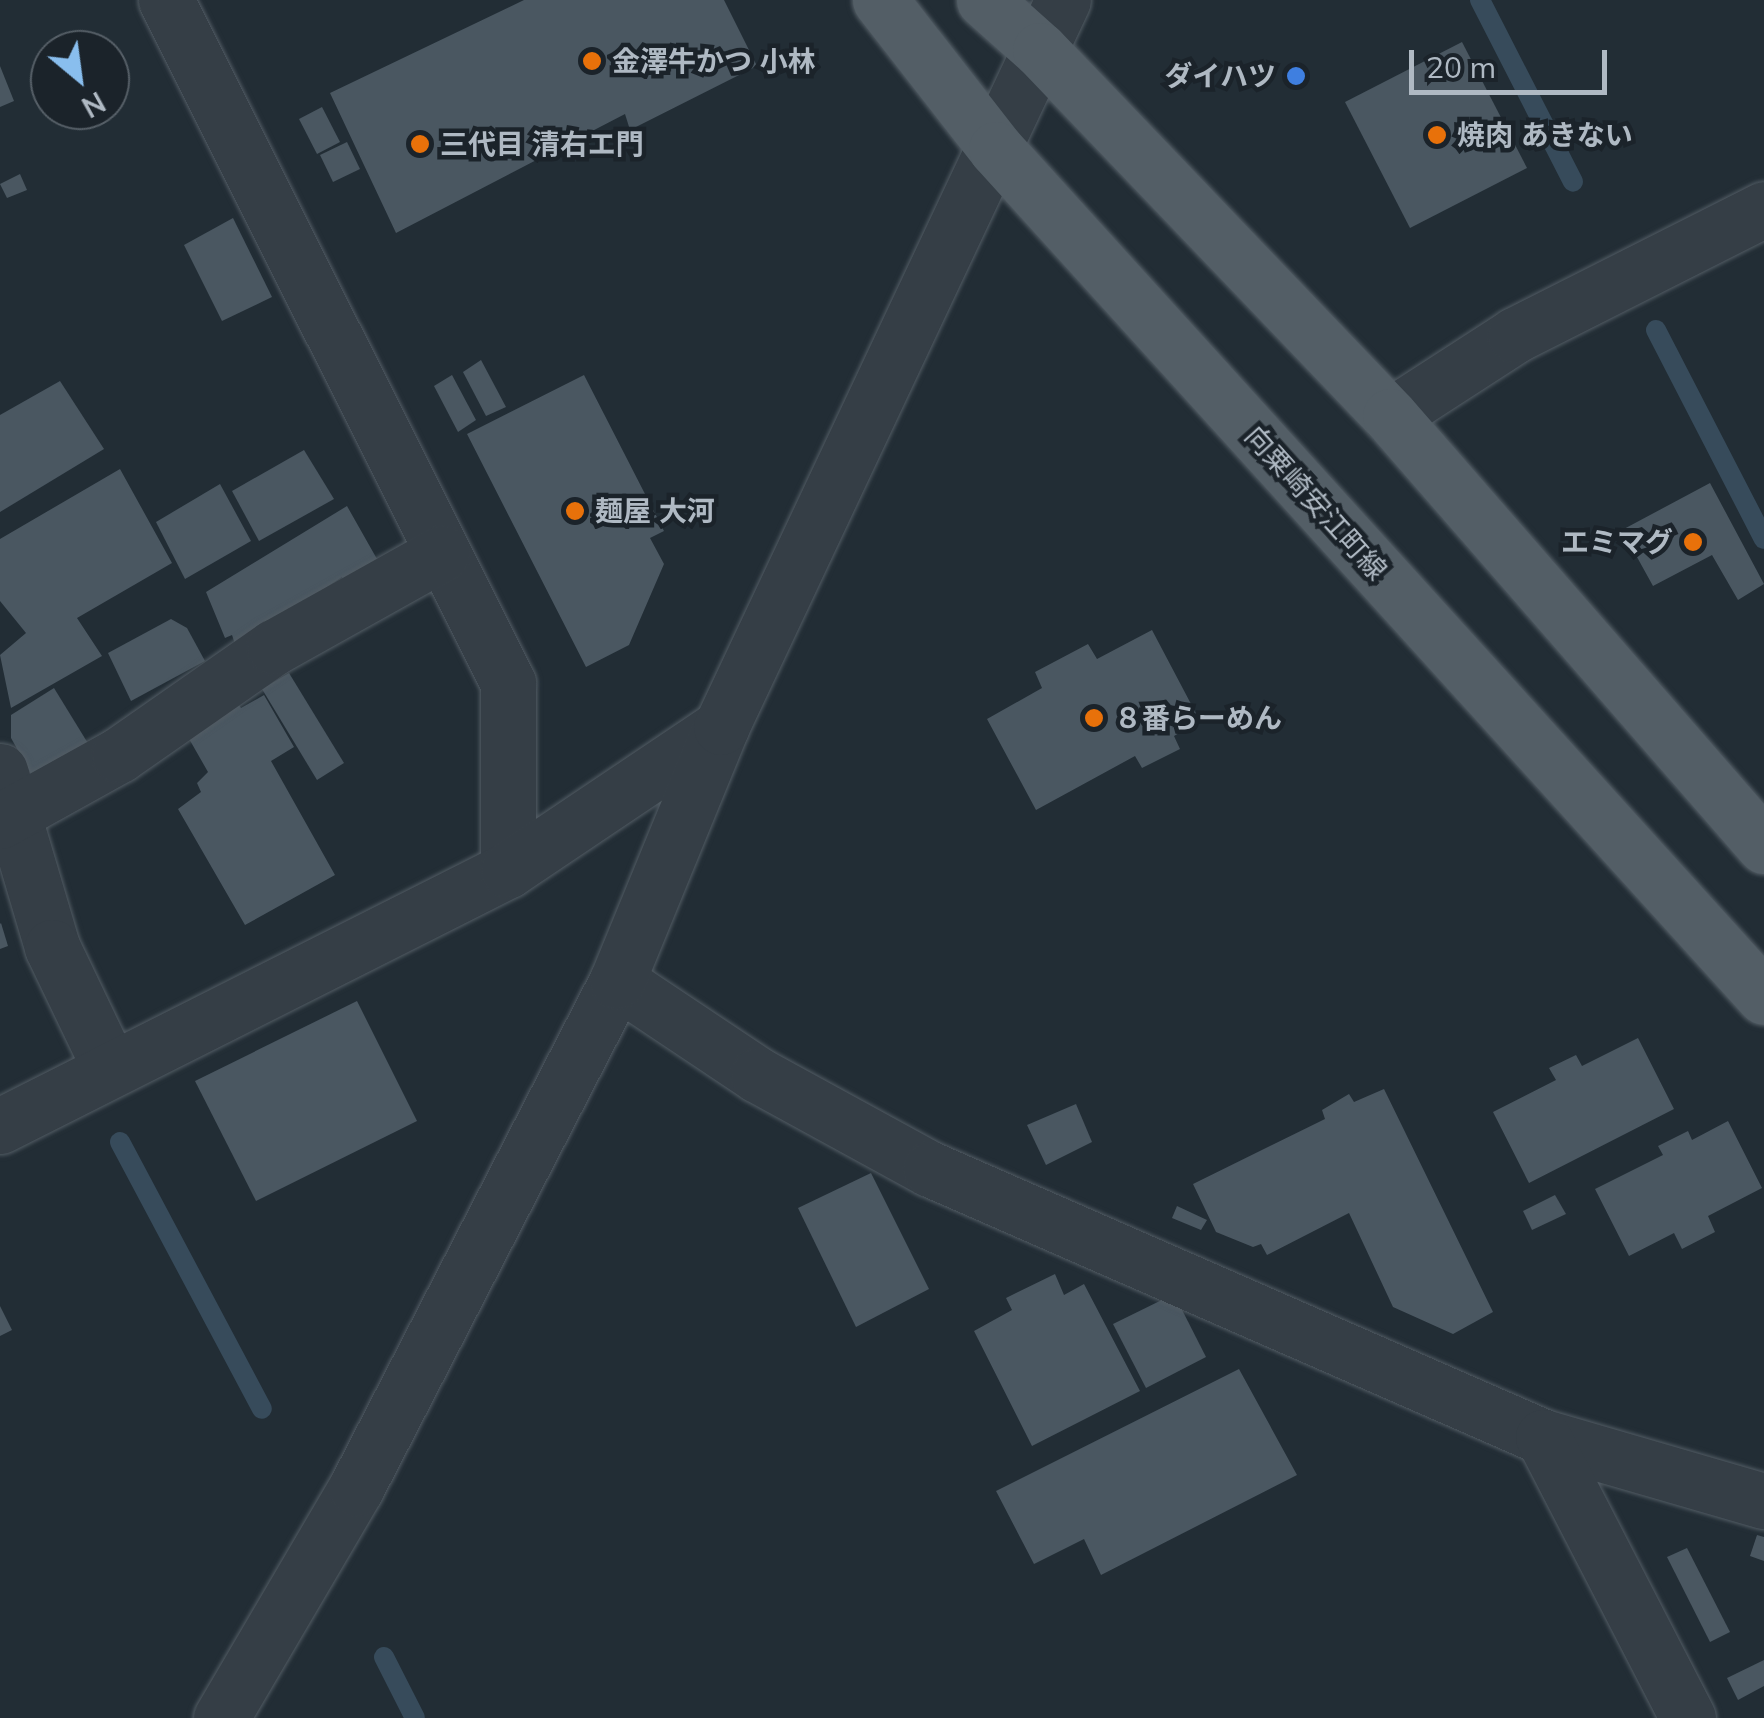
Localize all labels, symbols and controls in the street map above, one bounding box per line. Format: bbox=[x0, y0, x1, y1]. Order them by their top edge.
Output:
north arrow bbox=[30, 30, 130, 130]
scale bar bbox=[1414, 30, 1612, 92]
place label: 金澤牛かつ 小林 bbox=[612, 44, 816, 78]
text: 20 m bbox=[1426, 48, 1496, 86]
marker: 金澤牛かつ 小林 bbox=[581, 50, 603, 72]
place label: ダイハツ bbox=[1164, 59, 1276, 93]
marker: ダイハツ bbox=[1285, 65, 1307, 87]
text: N bbox=[76, 84, 112, 125]
place label: 焼肉 あきない bbox=[1457, 118, 1633, 152]
marker: 焼肉 あきない bbox=[1426, 124, 1448, 146]
place label: 三代目 清右エ門 bbox=[440, 127, 644, 161]
marker: 三代目 清右エ門 bbox=[409, 133, 431, 155]
street label: 向粟崎安江町線 bbox=[1238, 419, 1394, 587]
place label: 麺屋 大河 bbox=[595, 494, 715, 528]
marker: 麺屋 大河 bbox=[564, 500, 586, 522]
place label: エミマグ bbox=[1561, 525, 1673, 559]
marker: エミマグ bbox=[1682, 531, 1704, 553]
place label: ８番らーめん bbox=[1114, 701, 1282, 735]
marker: ８番らーめん bbox=[1083, 707, 1105, 729]

